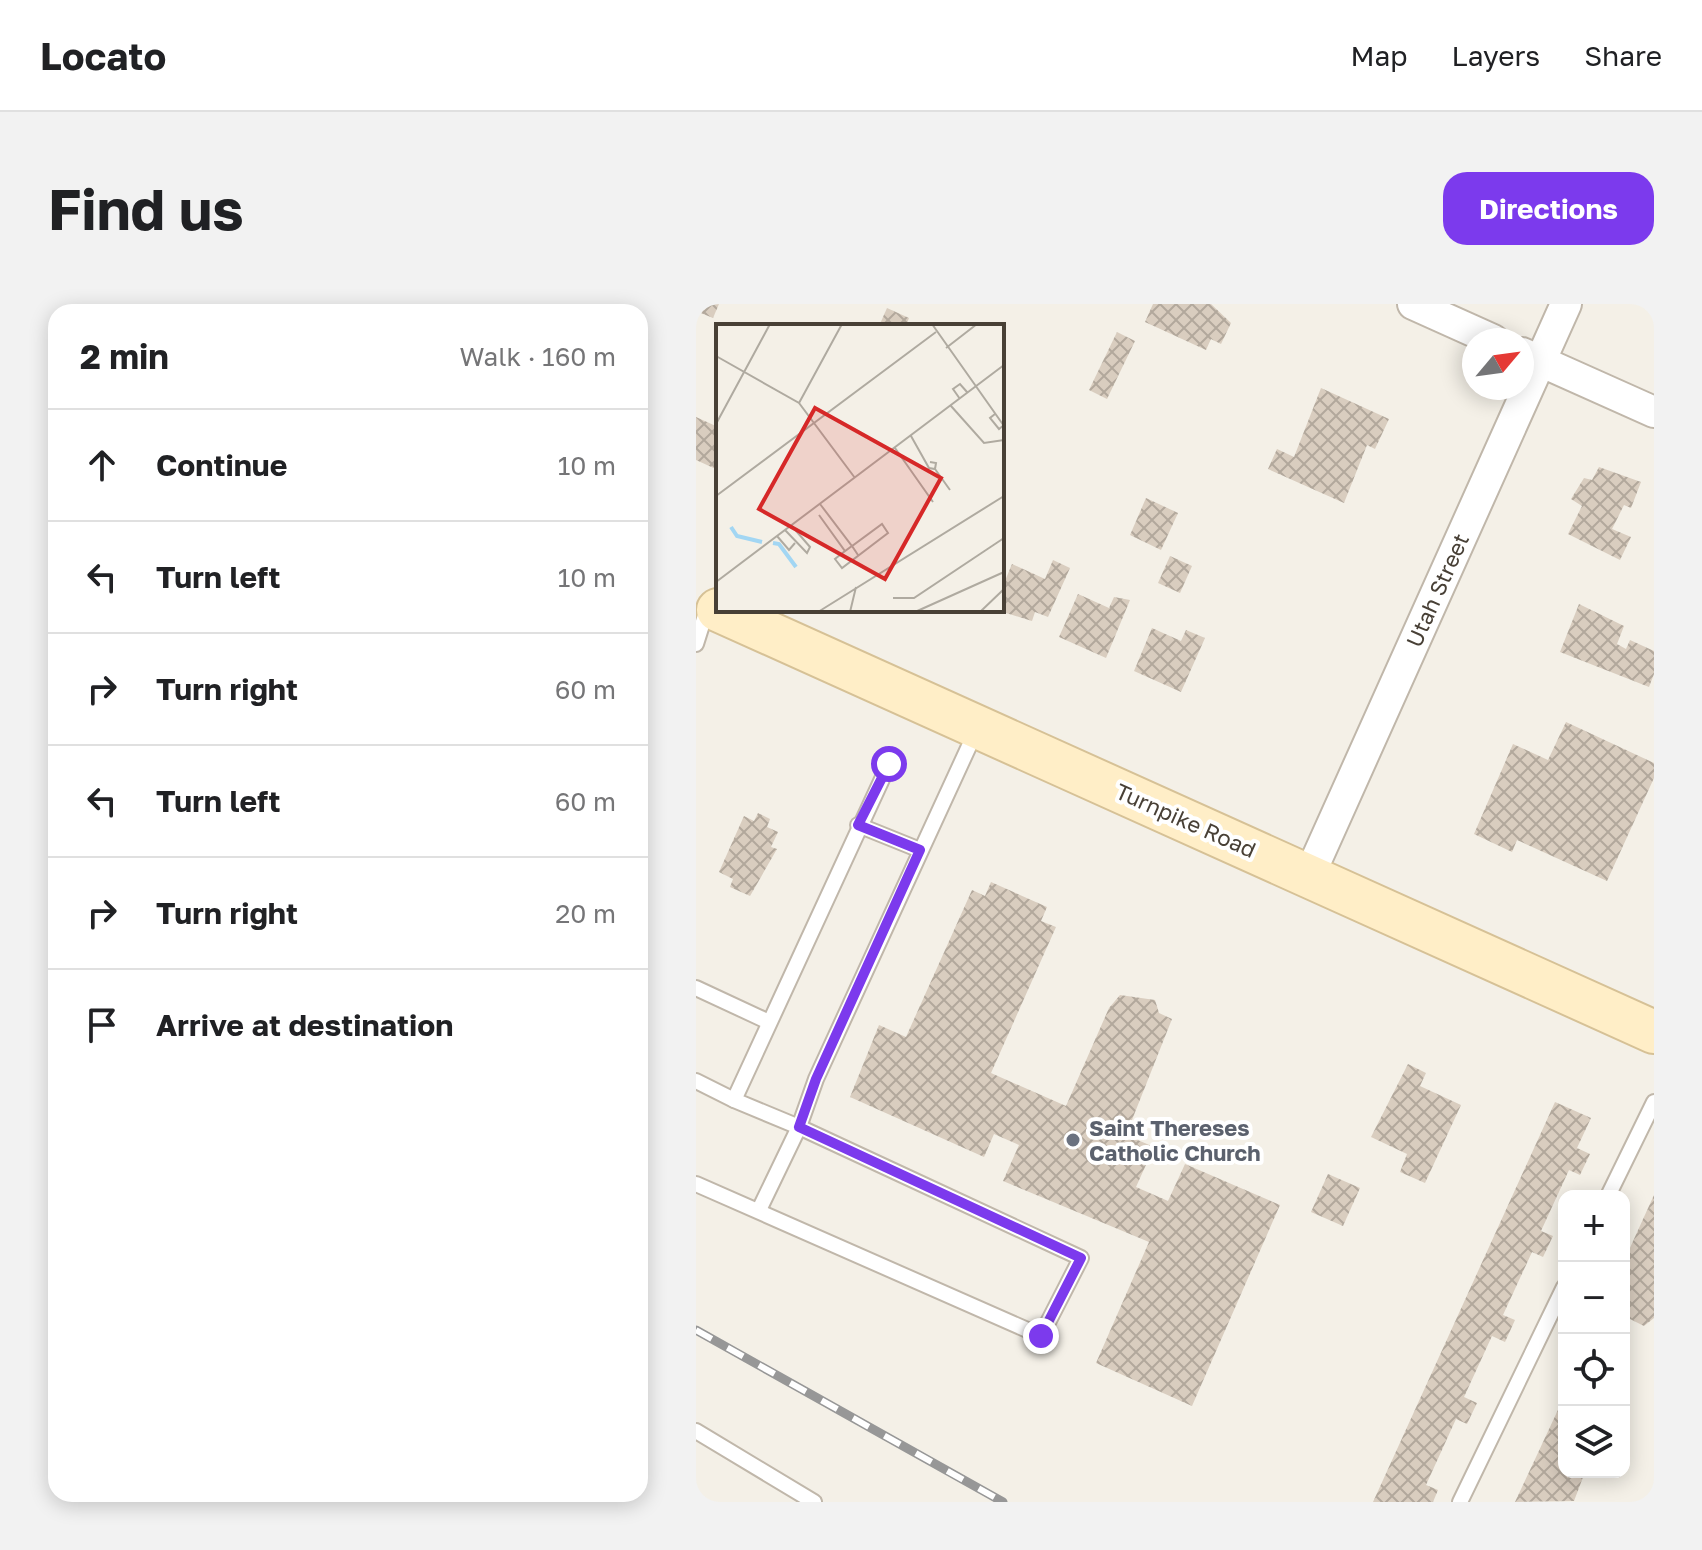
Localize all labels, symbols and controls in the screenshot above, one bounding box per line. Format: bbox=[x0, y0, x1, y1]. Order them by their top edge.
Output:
text: Locato bbox=[40, 33, 166, 78]
text: Map bbox=[1350, 39, 1408, 72]
text: Layers bbox=[1452, 39, 1540, 72]
text: Share bbox=[1584, 39, 1662, 72]
button: Directions bbox=[1443, 172, 1654, 245]
text: Find us bbox=[48, 175, 244, 242]
inset map bbox=[716, 324, 1004, 612]
north arrow bbox=[1462, 328, 1534, 400]
text: 2 min bbox=[80, 336, 169, 376]
text: Walk · 160 m bbox=[460, 341, 616, 372]
icon: ahead bbox=[80, 443, 124, 487]
text: Continue bbox=[156, 447, 287, 483]
text: 10 m bbox=[558, 450, 616, 481]
street label: Utah Street bbox=[1400, 529, 1474, 651]
icon: left bbox=[80, 555, 124, 599]
text: Turn left bbox=[156, 559, 281, 595]
text: 10 m bbox=[558, 562, 616, 593]
icon: right bbox=[80, 667, 124, 711]
text: Turn right bbox=[156, 671, 298, 707]
text: 60 m bbox=[555, 674, 616, 705]
route start bbox=[871, 746, 907, 782]
street label: Turnpike Road bbox=[1112, 777, 1260, 863]
icon: left bbox=[80, 779, 124, 823]
text: Turn left bbox=[156, 783, 281, 819]
text: 60 m bbox=[555, 786, 616, 817]
icon: right bbox=[80, 891, 124, 935]
text: Turn right bbox=[156, 895, 298, 931]
text: 20 m bbox=[555, 898, 616, 929]
icon: arrive bbox=[80, 1003, 124, 1047]
text: Arrive at destination bbox=[156, 1007, 453, 1043]
place label: Saint Thereses Catholic Church bbox=[1089, 1114, 1260, 1166]
marker: Saint Thereses Catholic Church bbox=[1064, 1131, 1082, 1149]
map controls bbox=[1558, 1190, 1630, 1478]
button: + bbox=[1558, 1190, 1630, 1262]
button: − bbox=[1558, 1262, 1630, 1334]
route end bbox=[1023, 1318, 1059, 1354]
button: locate bbox=[1558, 1334, 1630, 1406]
button: layers bbox=[1558, 1406, 1630, 1478]

